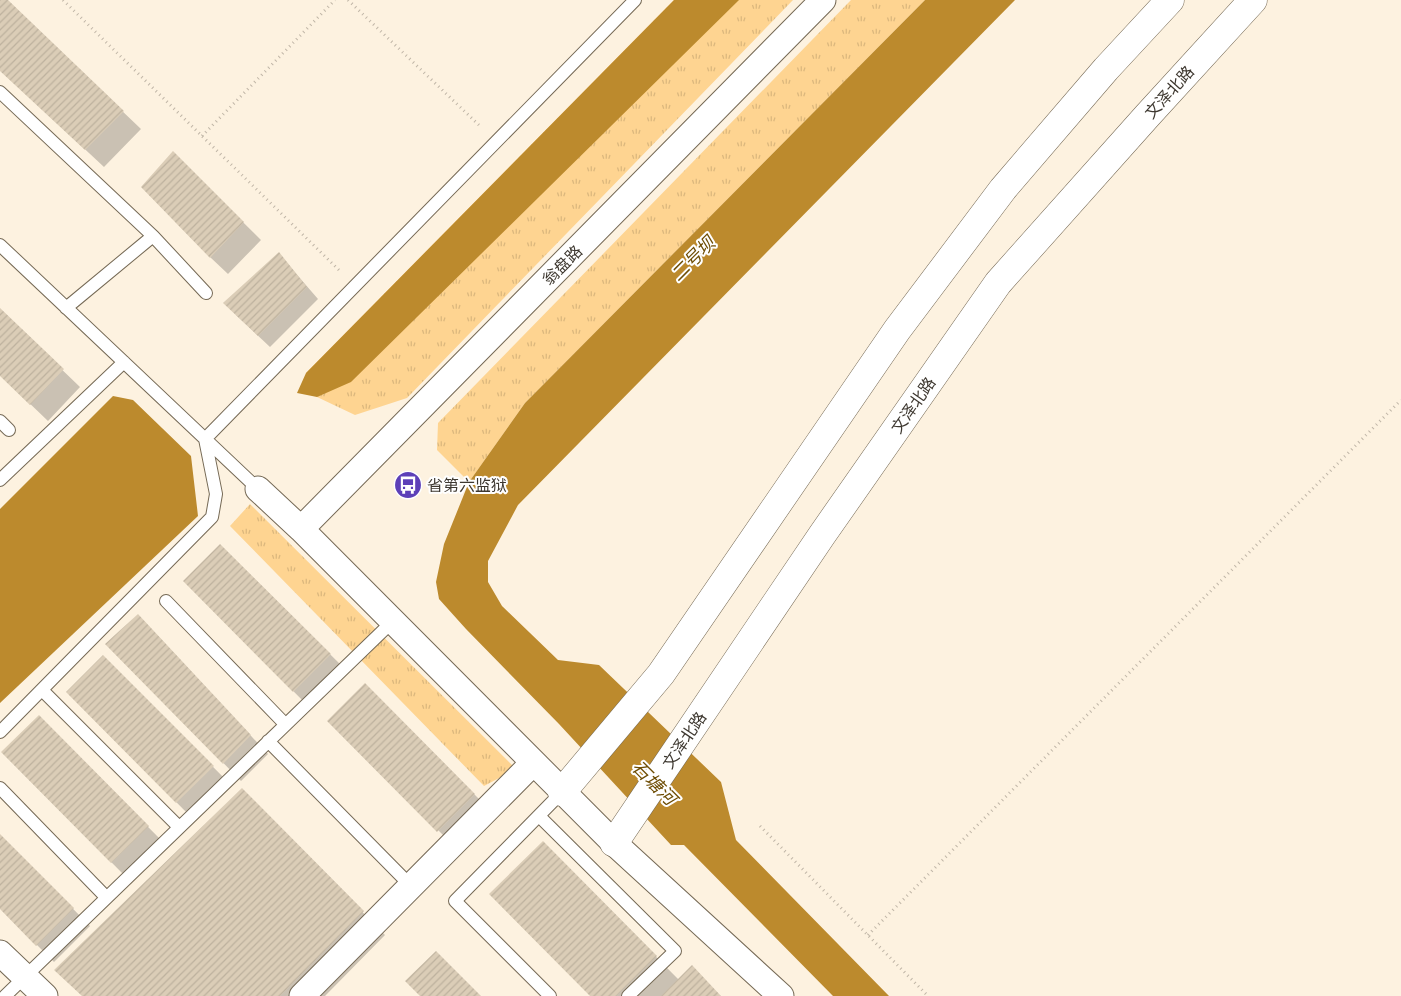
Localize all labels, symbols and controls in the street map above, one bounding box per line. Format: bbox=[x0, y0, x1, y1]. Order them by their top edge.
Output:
street label: 文泽北路 bbox=[1141, 62, 1198, 122]
water label: 二号坝 bbox=[666, 231, 721, 285]
street label: 翁盘路 bbox=[539, 242, 586, 289]
street label: 文泽北路 bbox=[887, 374, 940, 437]
bus stop icon: 省第六监狱 bbox=[393, 470, 423, 500]
place label: 省第六监狱 bbox=[427, 476, 507, 495]
street label: 文泽北路 bbox=[659, 708, 710, 772]
water label: 石塘河 bbox=[628, 756, 683, 811]

